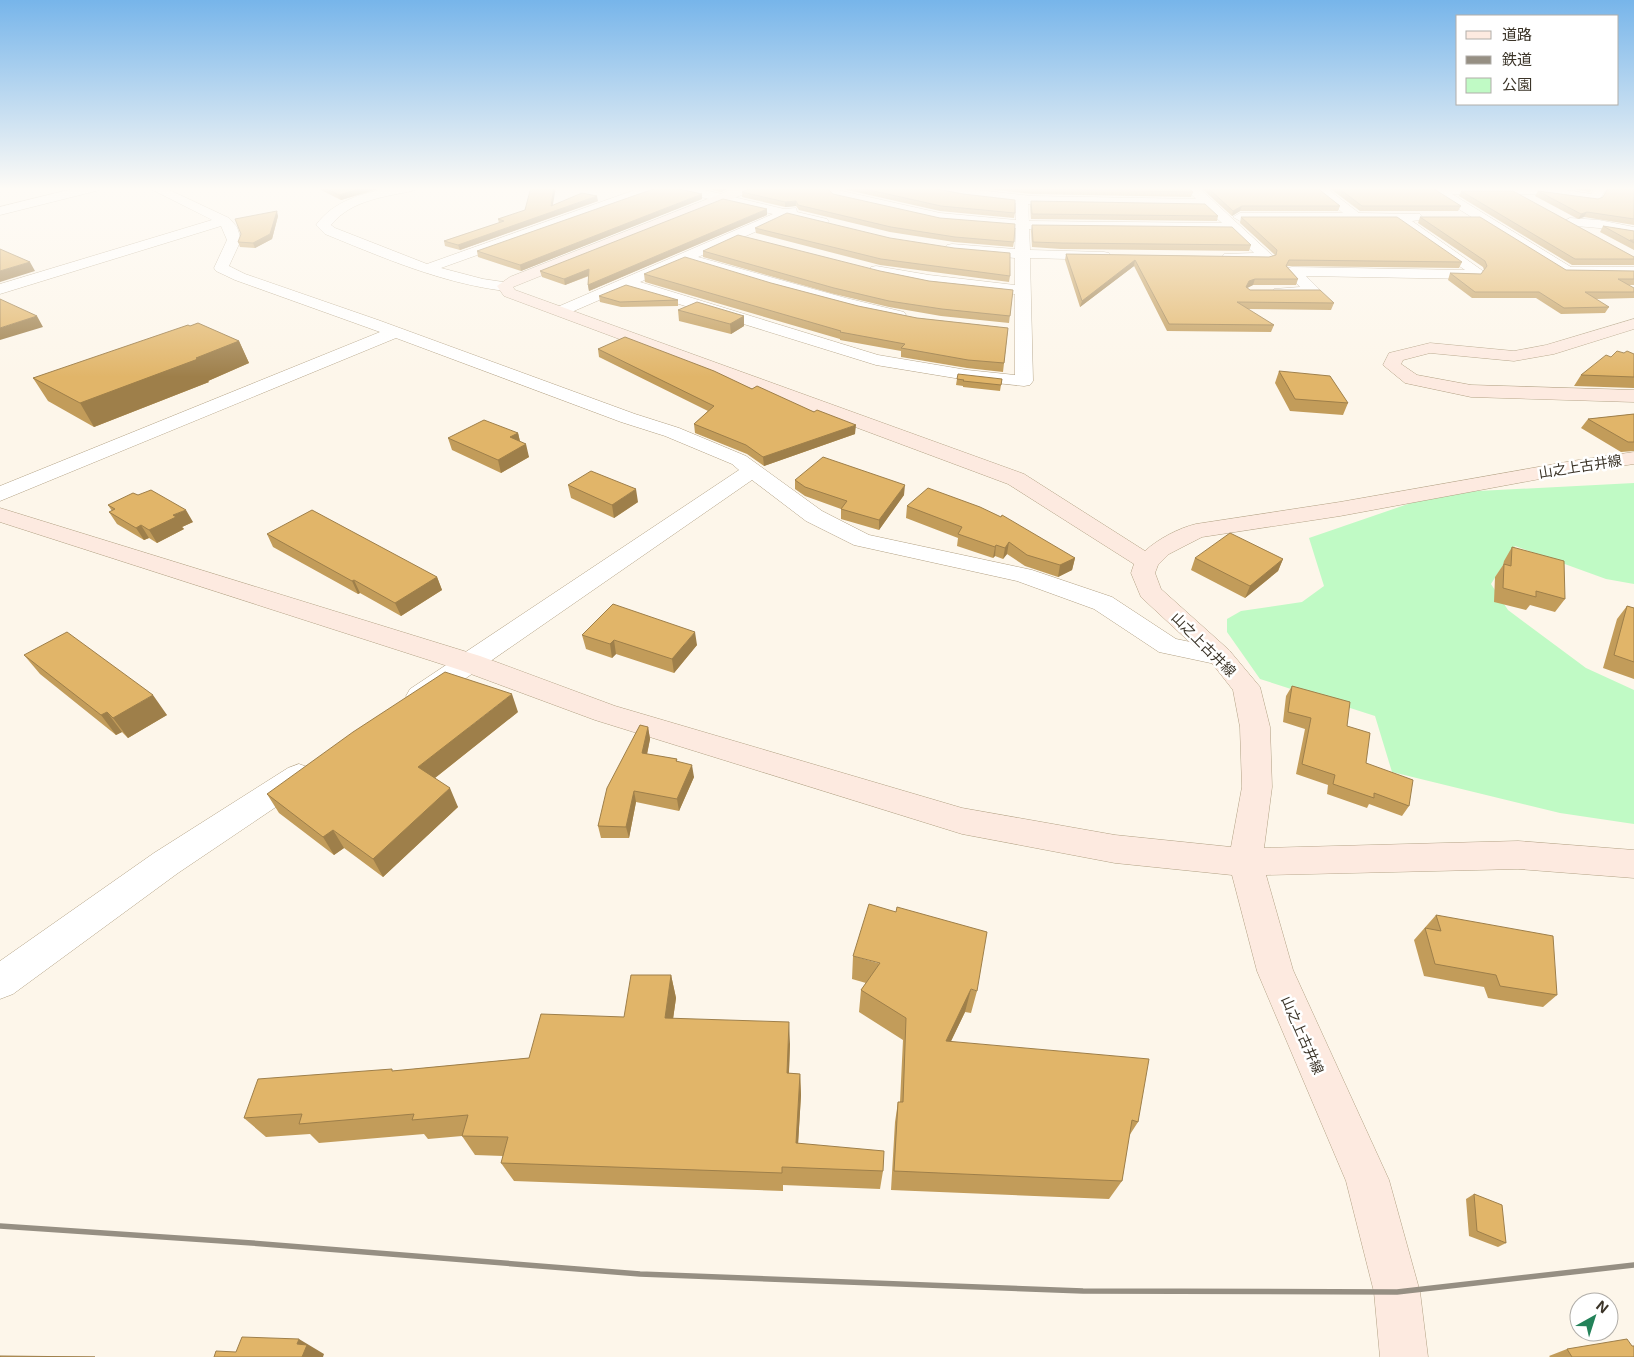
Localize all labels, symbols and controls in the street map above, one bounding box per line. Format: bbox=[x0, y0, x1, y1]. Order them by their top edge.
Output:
legend bbox=[1456, 15, 1619, 105]
text: 道路 bbox=[1502, 25, 1532, 44]
text: 鉄道 bbox=[1502, 50, 1532, 69]
text: 公園 bbox=[1502, 75, 1532, 94]
street label: 山之上古井線 bbox=[1537, 451, 1623, 481]
street label: 山之上古井線 bbox=[1168, 608, 1240, 680]
street label: 山之上古井線 bbox=[1278, 993, 1328, 1077]
north arrow bbox=[1569, 1292, 1619, 1342]
text: N bbox=[1593, 1297, 1612, 1316]

